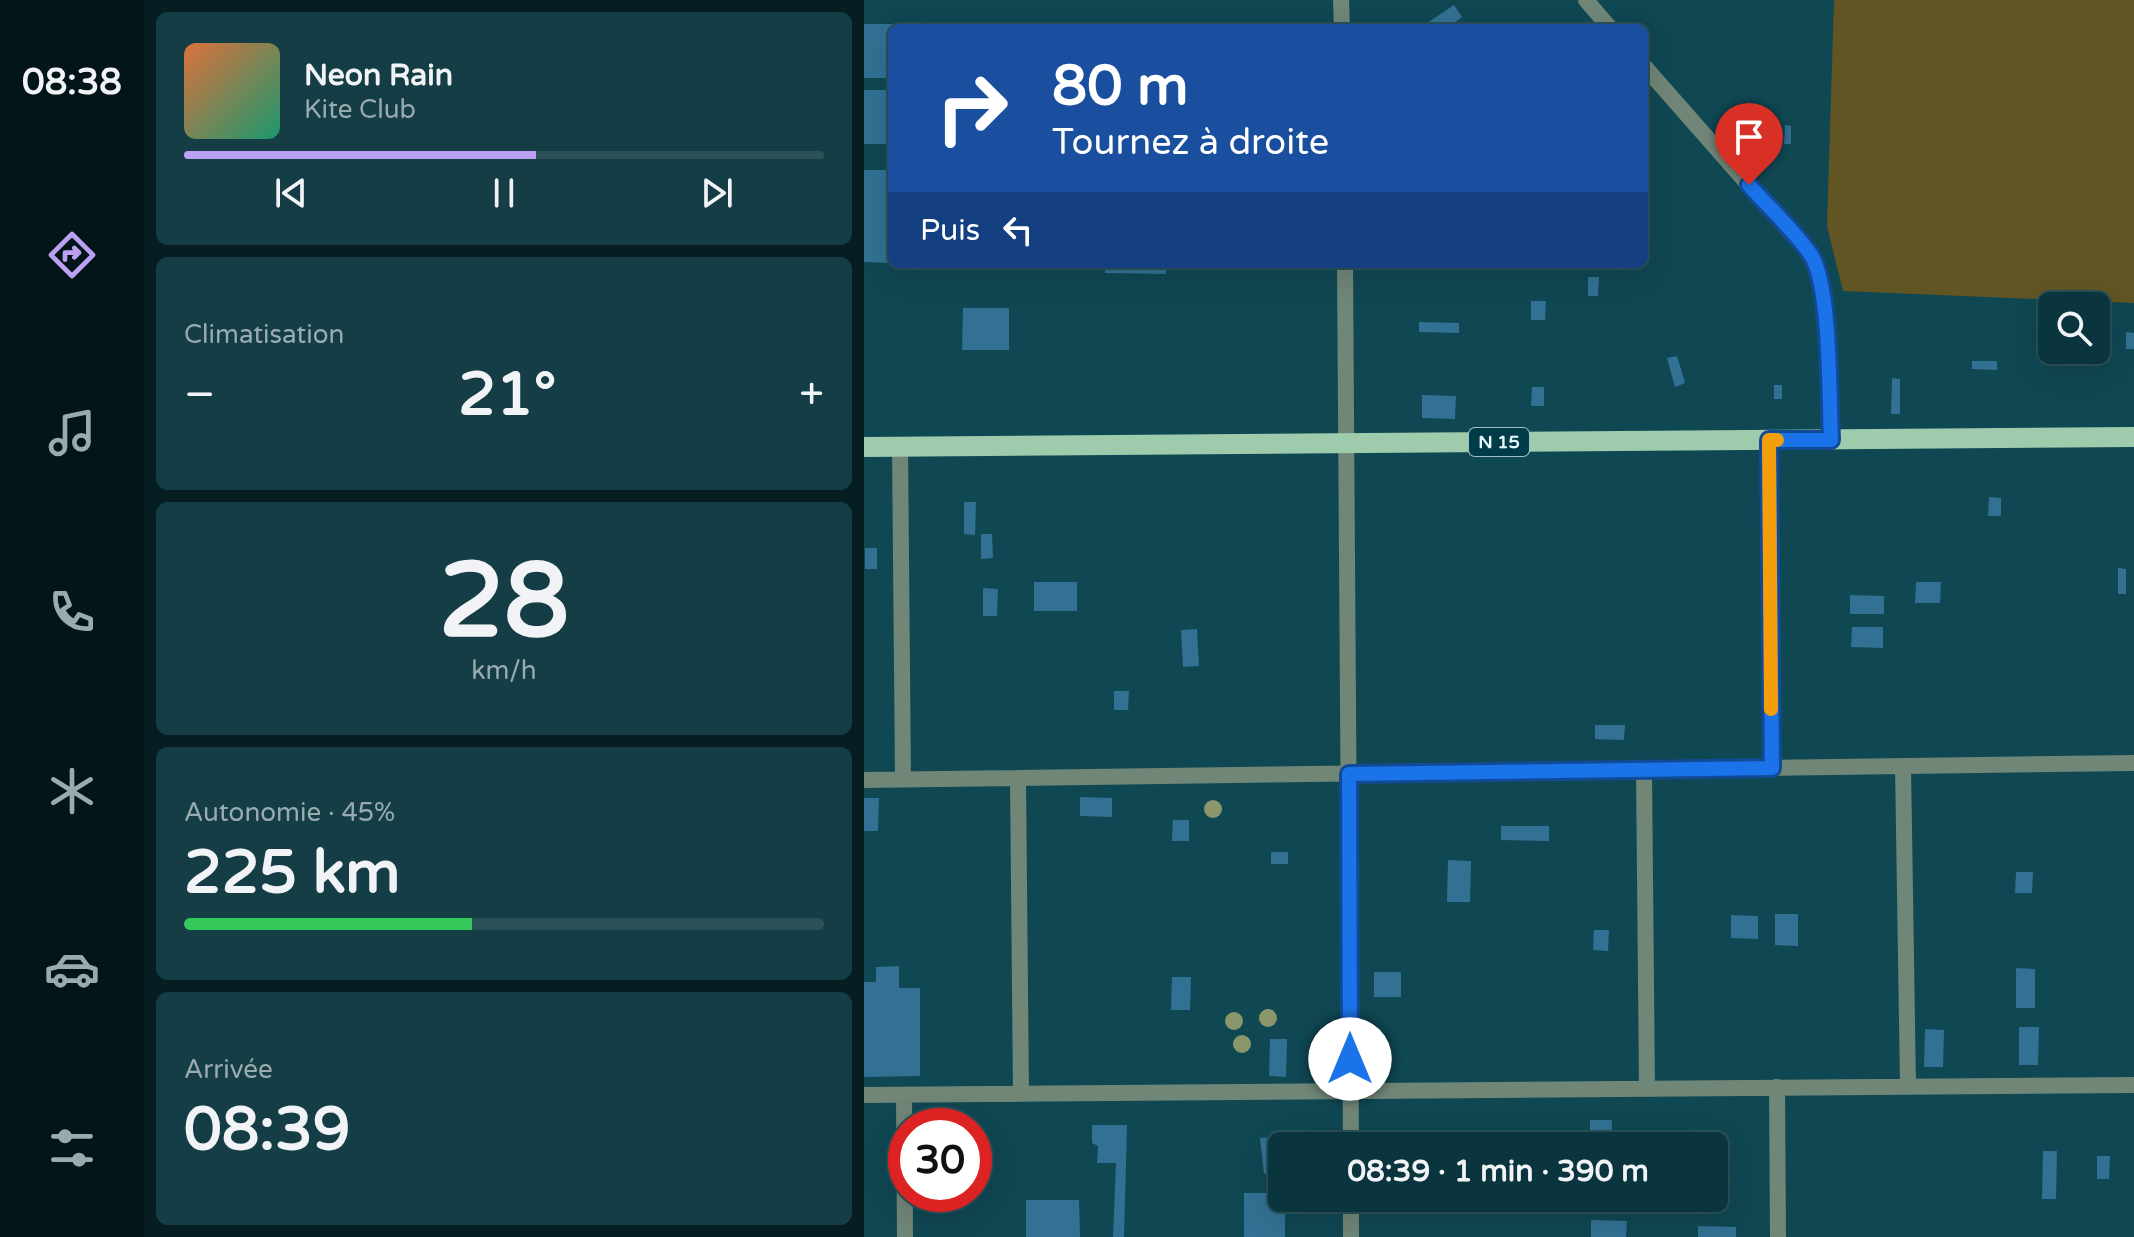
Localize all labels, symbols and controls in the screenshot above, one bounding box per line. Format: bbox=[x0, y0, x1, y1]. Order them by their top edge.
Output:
text: 80 m bbox=[1052, 53, 1188, 120]
icon: right bbox=[920, 56, 1024, 160]
text: Neon Rain bbox=[304, 57, 453, 94]
text: 08:38 bbox=[22, 61, 122, 104]
text: Kite Club bbox=[304, 94, 416, 125]
pin bbox=[1715, 103, 1783, 185]
icon: arrive bbox=[1727, 115, 1771, 159]
text: Tournez à droite bbox=[1052, 121, 1329, 164]
icon: previous bbox=[269, 171, 313, 215]
icon: pause bbox=[482, 171, 526, 215]
icon: next bbox=[695, 171, 739, 215]
icon: left bbox=[996, 208, 1040, 252]
text: Puis bbox=[920, 212, 980, 249]
icon: directions bbox=[44, 227, 100, 283]
map controls bbox=[2038, 292, 2110, 364]
button: search bbox=[2038, 292, 2110, 364]
text: Climatisation bbox=[184, 319, 344, 350]
text: 21° bbox=[458, 359, 556, 431]
text: − bbox=[184, 369, 215, 422]
text: + bbox=[799, 369, 824, 422]
icon: music bbox=[44, 405, 100, 461]
road number: N 15 bbox=[1469, 428, 1529, 456]
text: 28 bbox=[439, 540, 569, 665]
icon: phone bbox=[44, 584, 100, 640]
text: km/h bbox=[471, 655, 537, 686]
icon: climate bbox=[44, 763, 100, 819]
text: Autonomie · 45% bbox=[184, 797, 395, 828]
text: 225 km bbox=[184, 837, 400, 909]
icon: car bbox=[44, 941, 100, 997]
position arrow bbox=[1308, 1017, 1392, 1101]
text: Arrivée bbox=[184, 1054, 273, 1085]
text: 08:39 bbox=[184, 1094, 350, 1166]
speed limit sign: 30 bbox=[888, 1108, 992, 1212]
icon: filters bbox=[44, 1120, 100, 1176]
text: 08:39 · 1 min · 390 m bbox=[1347, 1153, 1649, 1190]

